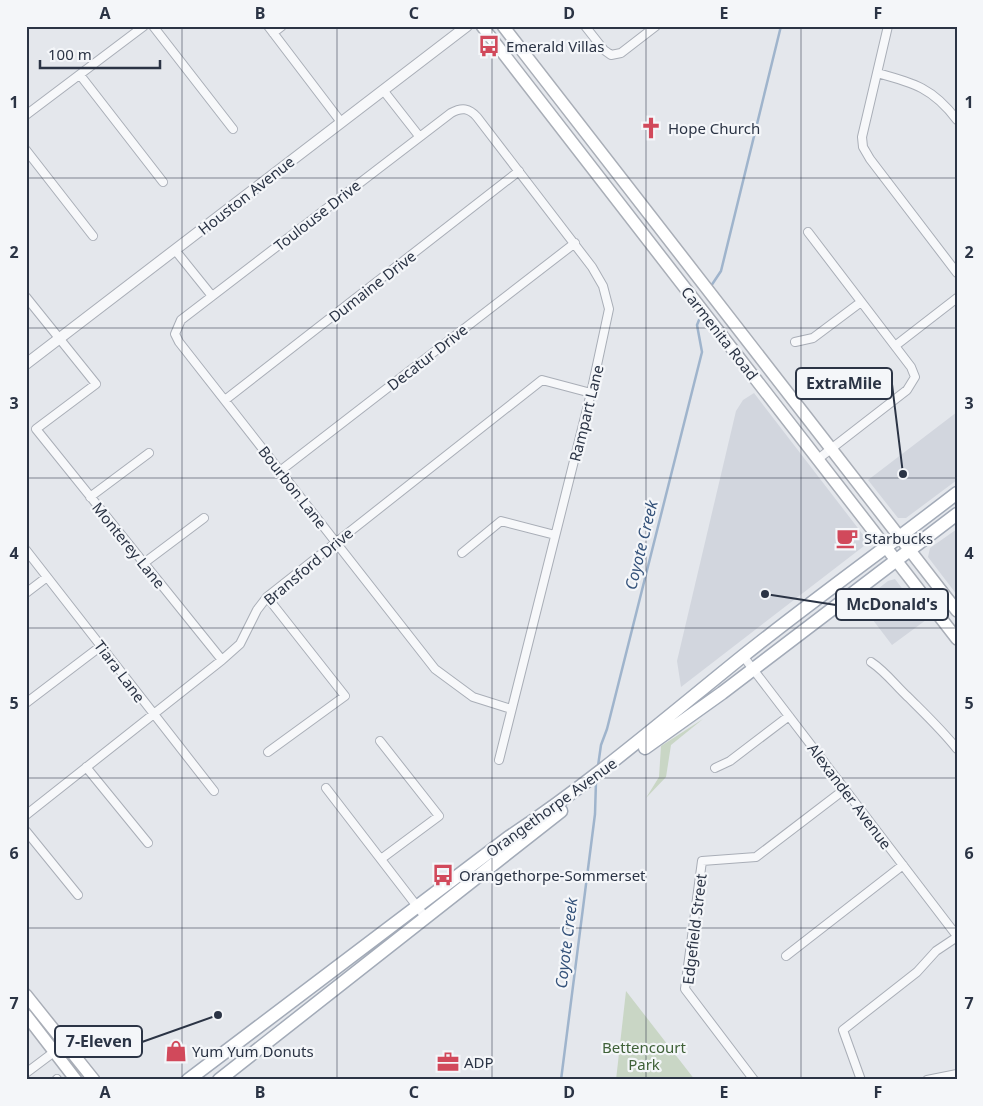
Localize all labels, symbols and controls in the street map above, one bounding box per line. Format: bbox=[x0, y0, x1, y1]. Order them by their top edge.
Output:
text: A bbox=[99, 2, 111, 24]
text: B bbox=[255, 2, 265, 24]
text: C bbox=[409, 2, 419, 24]
text: D bbox=[563, 2, 575, 24]
text: E bbox=[720, 2, 729, 24]
text: F bbox=[874, 2, 882, 24]
bus stop icon: Emerald Villas bbox=[476, 33, 502, 59]
place label: Emerald Villas bbox=[506, 36, 604, 56]
scale bar bbox=[40, 38, 160, 70]
text: 100 m bbox=[48, 44, 92, 64]
text: 1 bbox=[9, 91, 19, 113]
text: 1 bbox=[964, 91, 974, 113]
church icon: Hope Church bbox=[638, 115, 664, 141]
place label: Hope Church bbox=[668, 118, 760, 138]
street label: Houston Avenue bbox=[194, 151, 298, 239]
street label: Toulouse Drive bbox=[270, 175, 364, 255]
text: 2 bbox=[9, 241, 19, 263]
text: 2 bbox=[964, 241, 974, 263]
street label: Dumaine Drive bbox=[324, 246, 420, 326]
street label: Carmenita Road bbox=[677, 282, 763, 384]
street label: Decatur Drive bbox=[383, 319, 471, 395]
street label: Rampart Lane bbox=[564, 363, 608, 463]
callout: ExtraMile bbox=[796, 368, 892, 399]
text: ExtraMile bbox=[806, 372, 882, 394]
text: 3 bbox=[9, 392, 19, 414]
text: 3 bbox=[964, 392, 974, 414]
street label: Bourbon Lane bbox=[254, 442, 332, 532]
water label: Coyote Creek bbox=[619, 497, 663, 592]
street label: Monterey Lane bbox=[88, 498, 170, 592]
street label: Bransford Drive bbox=[259, 523, 357, 609]
cafe icon: Starbucks bbox=[834, 525, 860, 551]
place label: Starbucks bbox=[864, 528, 933, 548]
text: 4 bbox=[9, 542, 19, 564]
text: 4 bbox=[964, 542, 974, 564]
callout: McDonald's bbox=[836, 589, 948, 620]
text: McDonald's bbox=[846, 593, 938, 615]
street label: Tiara Lane bbox=[90, 636, 150, 706]
text: 5 bbox=[9, 692, 19, 714]
text: 5 bbox=[964, 692, 974, 714]
street label: Alexander Avenue bbox=[804, 739, 896, 853]
street label: Orangethorpe Avenue bbox=[482, 753, 620, 861]
text: 6 bbox=[9, 842, 19, 864]
text: 6 bbox=[964, 842, 974, 864]
bus stop icon: Orangethorpe-Sommerset bbox=[430, 862, 456, 888]
place label: Orangethorpe-Sommerset bbox=[459, 865, 646, 885]
street label: Edgefield Street bbox=[677, 872, 711, 986]
water label: Coyote Creek bbox=[550, 895, 583, 990]
text: 7 bbox=[9, 992, 19, 1014]
text: 7 bbox=[964, 992, 974, 1014]
callout: 7-Eleven bbox=[55, 1026, 142, 1057]
text: 7-Eleven bbox=[66, 1030, 132, 1052]
park label: Bettencourt Park bbox=[602, 1037, 687, 1074]
shop icon: Yum Yum Donuts bbox=[163, 1038, 189, 1064]
place label: Yum Yum Donuts bbox=[192, 1041, 314, 1061]
office icon: ADP bbox=[435, 1049, 461, 1075]
place label: ADP bbox=[464, 1052, 494, 1072]
text: A bbox=[99, 1081, 111, 1103]
text: B bbox=[255, 1081, 265, 1103]
text: C bbox=[409, 1081, 419, 1103]
text: D bbox=[563, 1081, 575, 1103]
text: E bbox=[720, 1081, 729, 1103]
text: F bbox=[874, 1081, 882, 1103]

